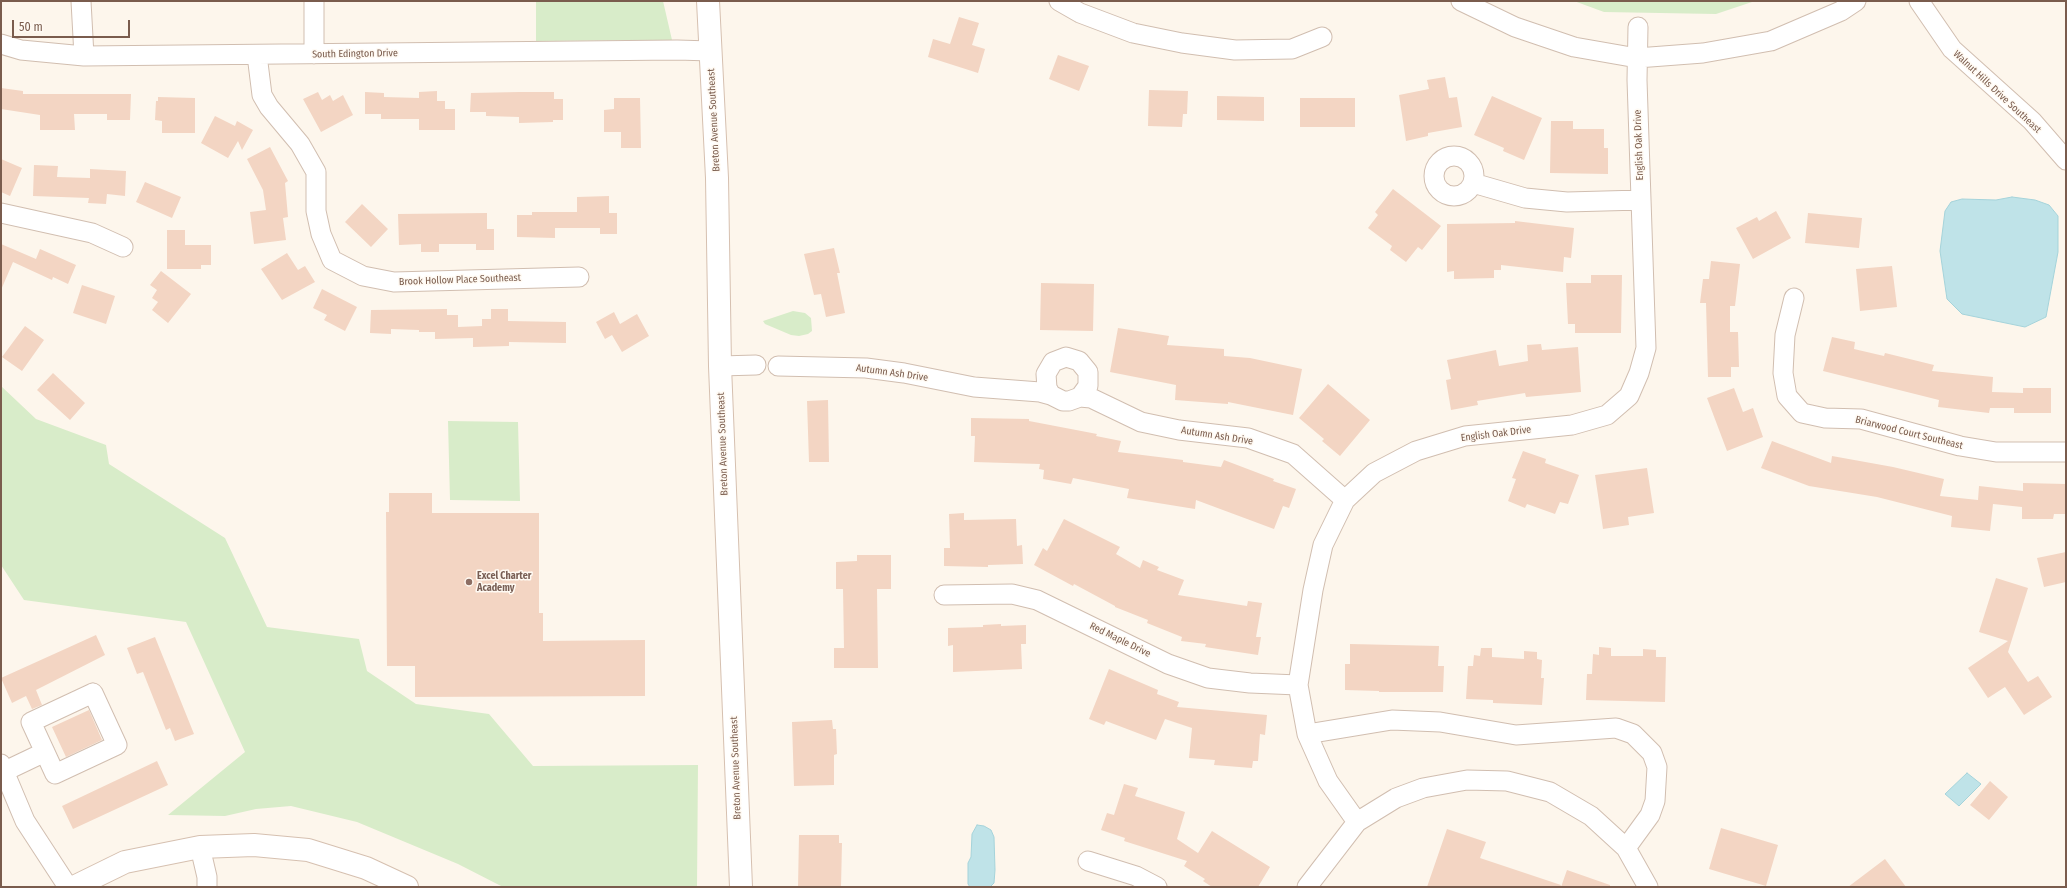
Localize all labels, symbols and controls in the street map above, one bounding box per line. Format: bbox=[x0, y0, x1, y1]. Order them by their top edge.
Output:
scale bar bbox=[14, 12, 132, 38]
text: 50 m bbox=[19, 20, 43, 34]
street label: South Edington Drive bbox=[312, 47, 398, 61]
street label: Walnut Hills Drive Southeast bbox=[1951, 48, 2043, 136]
street label: Breton Avenue Southeast bbox=[705, 68, 723, 172]
street label: English Oak Drive bbox=[1632, 109, 1646, 181]
street label: Brook Hollow Place Southeast bbox=[399, 272, 521, 288]
street label: Autumn Ash Drive bbox=[855, 362, 929, 384]
street label: Breton Avenue Southeast bbox=[715, 392, 731, 496]
street label: Briarwood Court Southeast bbox=[1854, 414, 1964, 452]
street label: Autumn Ash Drive bbox=[1180, 424, 1254, 448]
street label: English Oak Drive bbox=[1460, 424, 1532, 444]
place label: Excel Charter Academy bbox=[477, 570, 531, 594]
marker: Excel Charter Academy bbox=[464, 577, 474, 587]
street label: Red Maple Drive bbox=[1088, 620, 1152, 660]
street label: Breton Avenue Southeast bbox=[728, 716, 744, 820]

